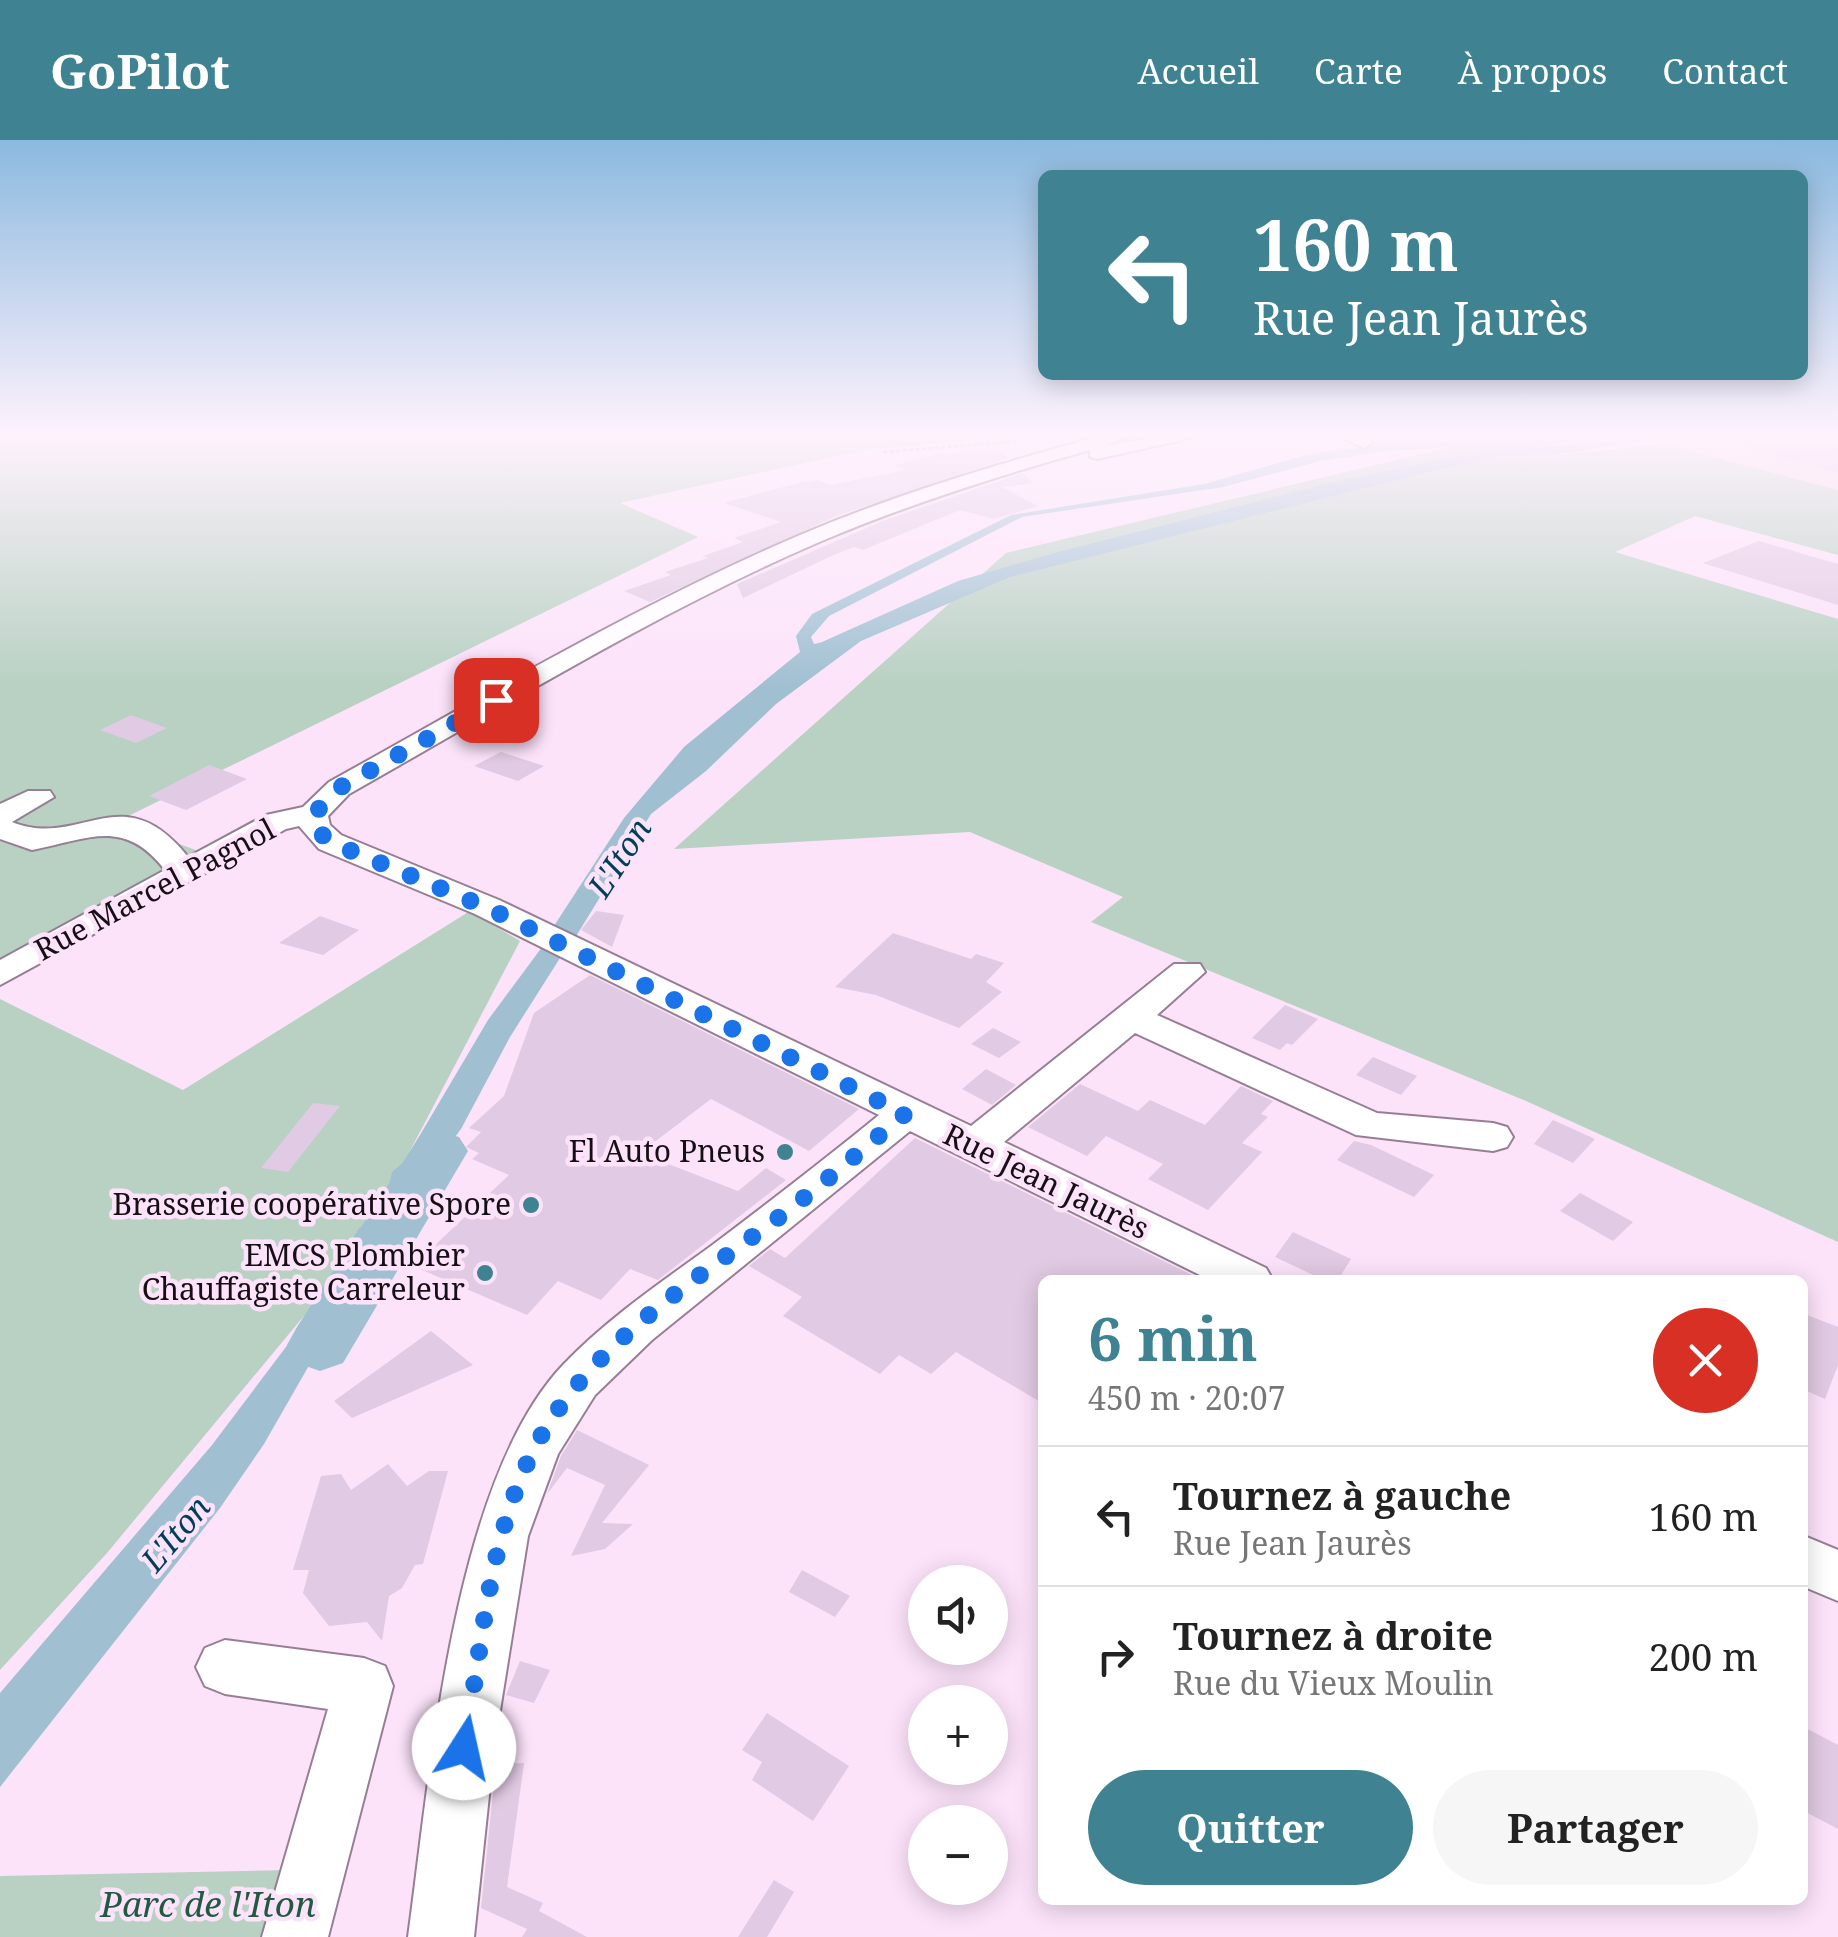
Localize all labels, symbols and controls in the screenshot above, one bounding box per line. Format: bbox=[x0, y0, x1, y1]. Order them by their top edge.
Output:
text: GoPilot bbox=[50, 38, 230, 103]
text: Accueil bbox=[1138, 47, 1259, 94]
text: Carte bbox=[1314, 47, 1403, 94]
text: À propos bbox=[1458, 47, 1607, 94]
text: Contact bbox=[1662, 47, 1788, 94]
text: 160 m bbox=[1253, 196, 1459, 292]
icon: left bbox=[1088, 210, 1218, 340]
text: Rue Jean Jaurès bbox=[1253, 287, 1589, 348]
pin bbox=[454, 658, 539, 743]
icon: arrive bbox=[469, 673, 524, 728]
street label: Rue Marcel Pagnol bbox=[27, 808, 282, 969]
water label: L'Iton bbox=[577, 809, 660, 906]
street label: Rue Jean Jaurès bbox=[937, 1113, 1156, 1248]
place label: Fl Auto Pneus bbox=[569, 1130, 765, 1171]
marker: Fl Auto Pneus bbox=[774, 1141, 796, 1163]
place label: Brasserie coopérative Spore bbox=[112, 1183, 511, 1224]
marker: Brasserie coopérative Spore bbox=[520, 1194, 542, 1216]
place label: EMCS Plombier Chauffagiste Carreleur bbox=[142, 1234, 465, 1309]
marker: EMCS Plombier Chauffagiste Carreleur bbox=[474, 1262, 496, 1284]
text: 6 min bbox=[1088, 1297, 1258, 1379]
button: close bbox=[1653, 1308, 1758, 1413]
text: 450 m · 20:07 bbox=[1088, 1376, 1286, 1419]
text: Tournez à gauche bbox=[1173, 1469, 1511, 1521]
water label: L'Iton bbox=[130, 1486, 219, 1581]
icon: left bbox=[1088, 1489, 1143, 1544]
text: 160 m bbox=[1648, 1490, 1758, 1542]
text: Rue Jean Jaurès bbox=[1173, 1521, 1412, 1564]
map controls bbox=[908, 1565, 1008, 1905]
button: sound bbox=[908, 1565, 1008, 1665]
text: Tournez à droite bbox=[1173, 1609, 1493, 1661]
icon: right bbox=[1088, 1629, 1143, 1684]
text: 200 m bbox=[1648, 1630, 1758, 1682]
text: Rue du Vieux Moulin bbox=[1173, 1661, 1494, 1704]
button: + bbox=[908, 1685, 1008, 1785]
position arrow bbox=[412, 1696, 516, 1800]
button: Quitter bbox=[1088, 1770, 1413, 1885]
button: Partager bbox=[1433, 1770, 1758, 1885]
button: − bbox=[908, 1805, 1008, 1905]
park label: Parc de l'Iton bbox=[99, 1880, 316, 1927]

